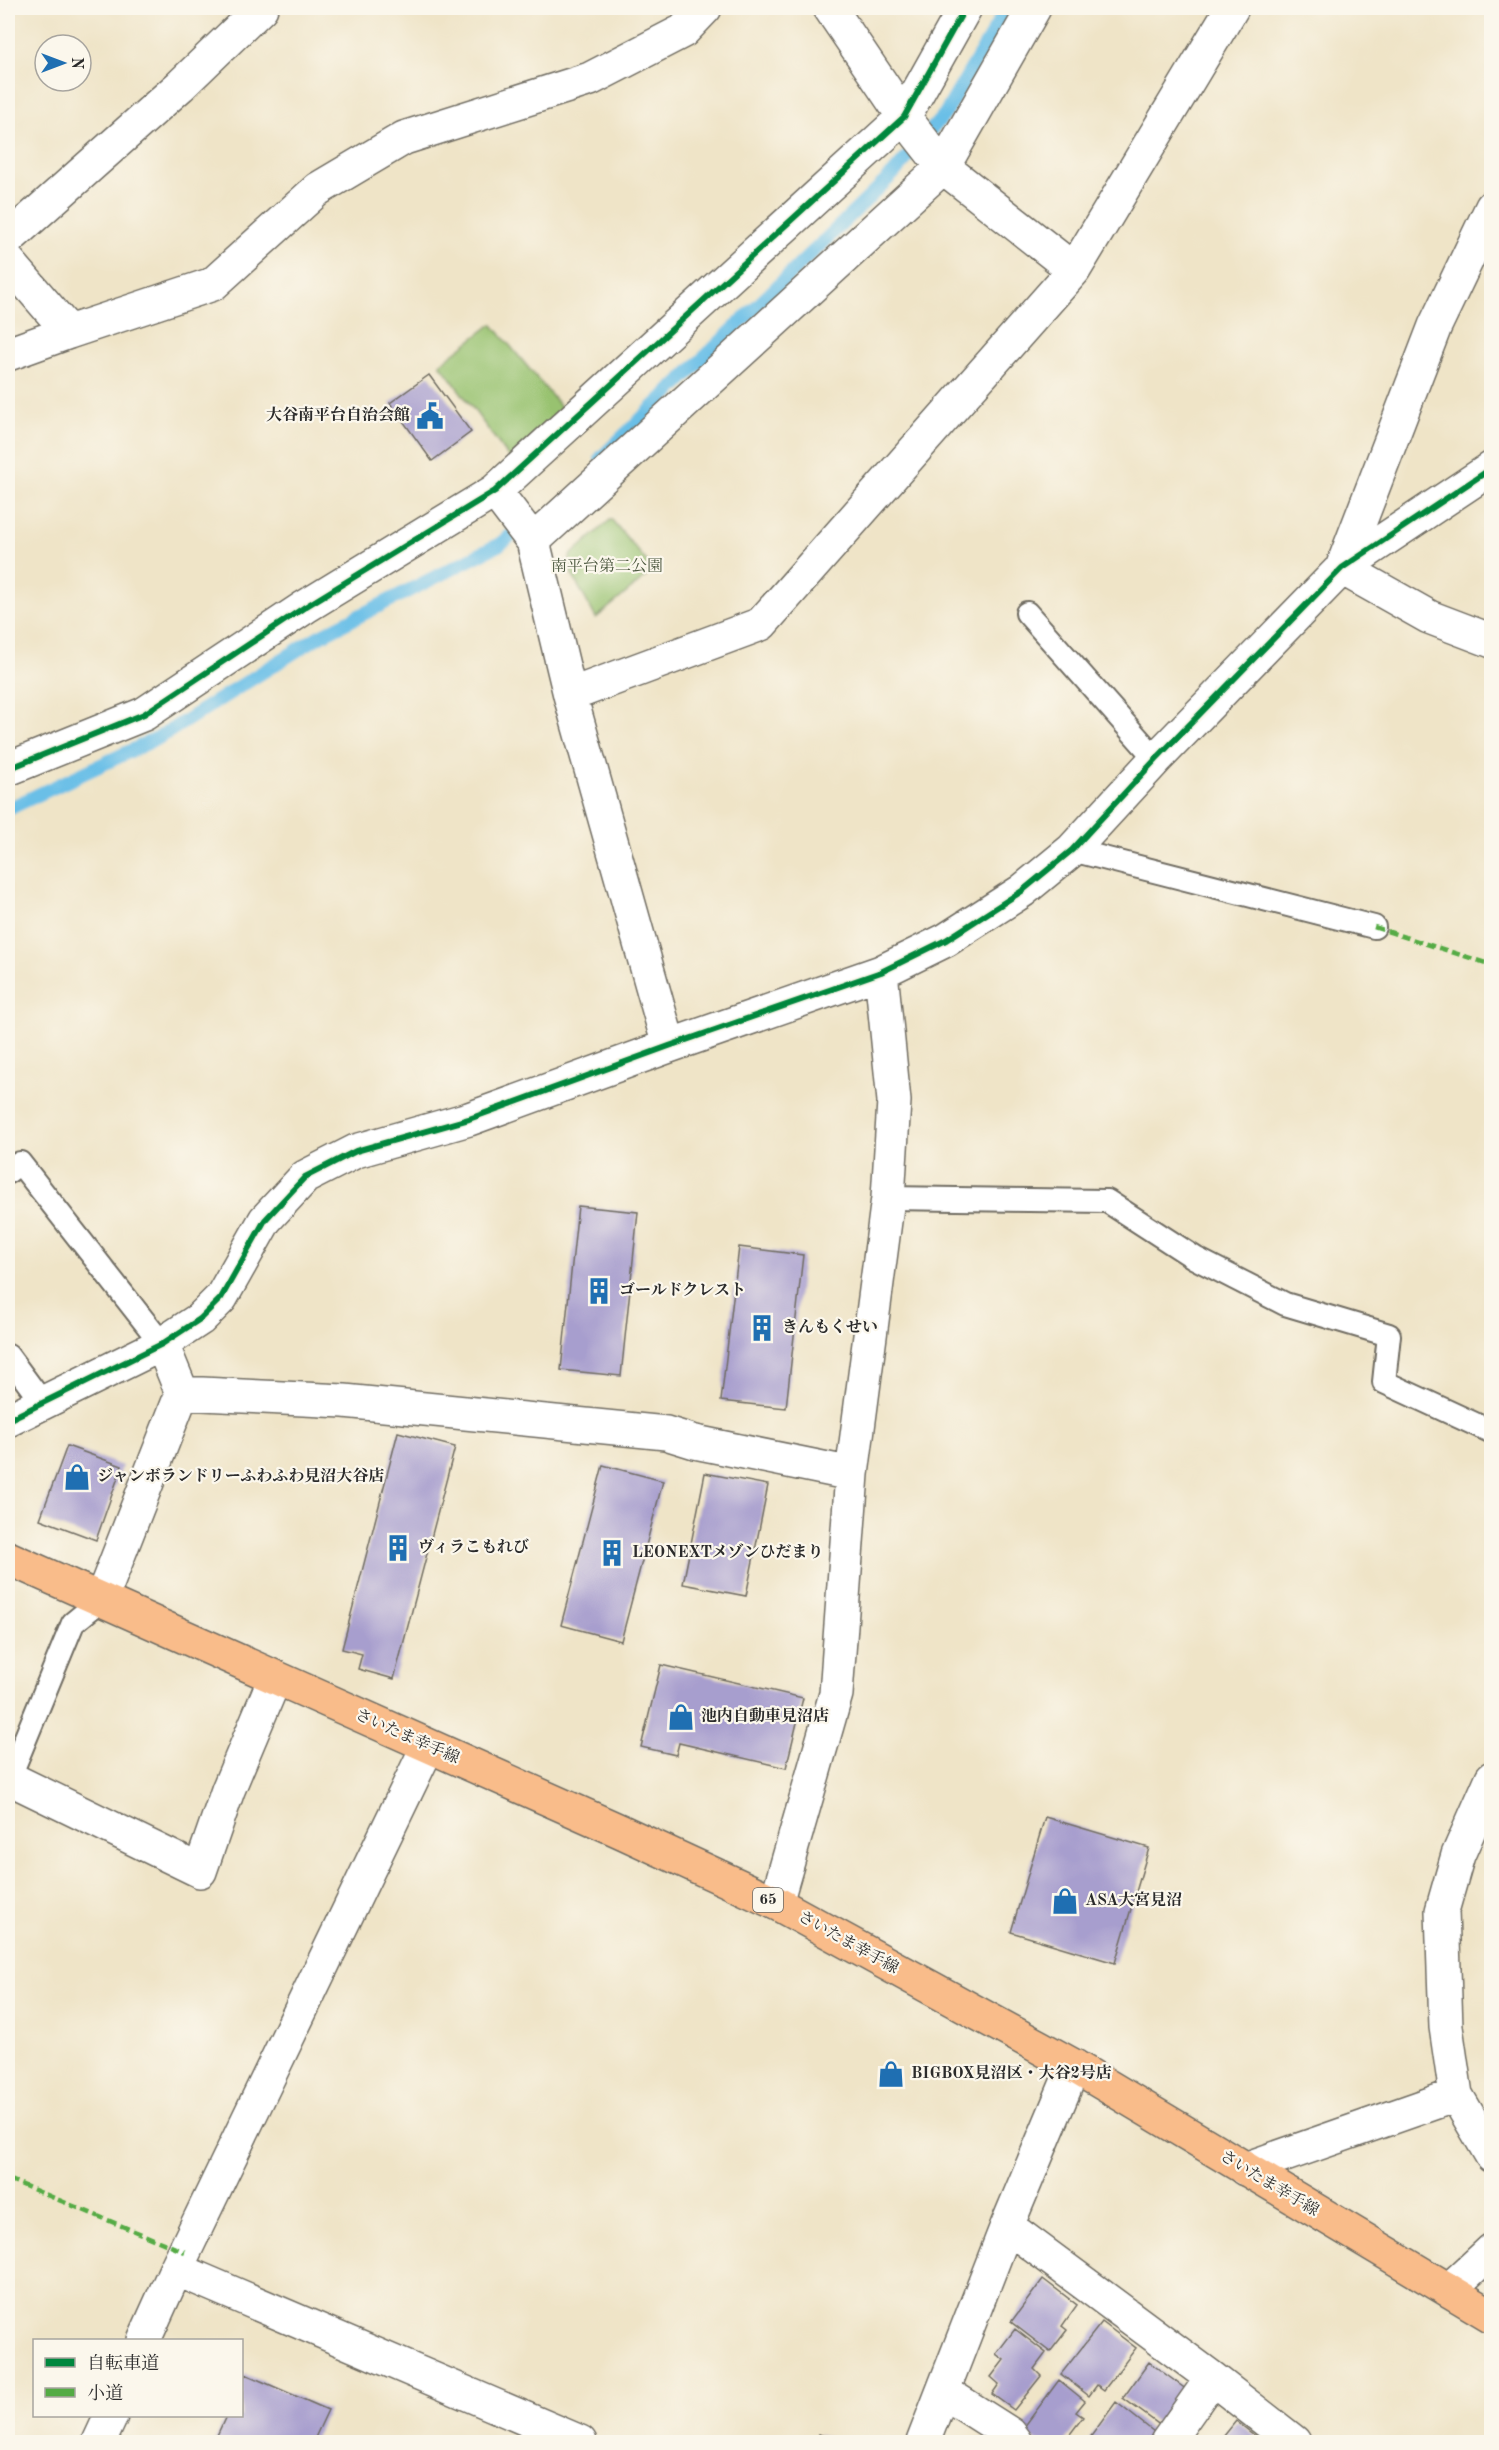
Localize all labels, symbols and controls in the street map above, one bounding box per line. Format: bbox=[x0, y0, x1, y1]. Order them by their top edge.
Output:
north arrow bbox=[33, 33, 93, 93]
text: N bbox=[68, 57, 84, 70]
public building icon: 大谷南平台自治会館 bbox=[415, 401, 445, 431]
place label: 大谷南平台自治会館 bbox=[266, 406, 410, 424]
park label: 南平台第二公園 bbox=[551, 557, 663, 575]
building icon: ゴールドクレスト bbox=[584, 1276, 614, 1306]
place label: ゴールドクレスト bbox=[619, 1281, 746, 1299]
building icon: きんもくせい bbox=[747, 1313, 777, 1343]
place label: きんもくせい bbox=[782, 1318, 878, 1336]
shop icon: ジャンボランドリーふわふわ見沼大谷店 bbox=[62, 1462, 92, 1492]
place label: ジャンボランドリーふわふわ見沼大谷店 bbox=[97, 1467, 384, 1485]
building icon: ヴィラこもれび bbox=[383, 1533, 413, 1563]
place label: ヴィラこもれび bbox=[418, 1538, 529, 1556]
building icon: LEONEXTメゾンひだまり bbox=[597, 1538, 627, 1568]
place label: LEONEXTメゾンひだまり bbox=[632, 1543, 823, 1561]
shop icon: 池内自動車見沼店 bbox=[666, 1702, 696, 1732]
street label: さいたま幸手線 bbox=[353, 1705, 462, 1767]
place label: 池内自動車見沼店 bbox=[701, 1707, 829, 1725]
shop icon: ASA大宮見沼 bbox=[1050, 1886, 1080, 1916]
road number: 65 bbox=[753, 1888, 783, 1912]
place label: ASA大宮見沼 bbox=[1085, 1891, 1182, 1909]
street label: さいたま幸手線 bbox=[795, 1907, 902, 1977]
shop icon: BIGBOX見沼区・大谷2号店 bbox=[876, 2059, 906, 2089]
place label: BIGBOX見沼区・大谷2号店 bbox=[911, 2064, 1112, 2082]
street label: さいたま幸手線 bbox=[1217, 2147, 1322, 2220]
legend bbox=[33, 2339, 243, 2417]
text: 自転車道 bbox=[87, 2353, 159, 2373]
text: 小道 bbox=[87, 2383, 123, 2403]

